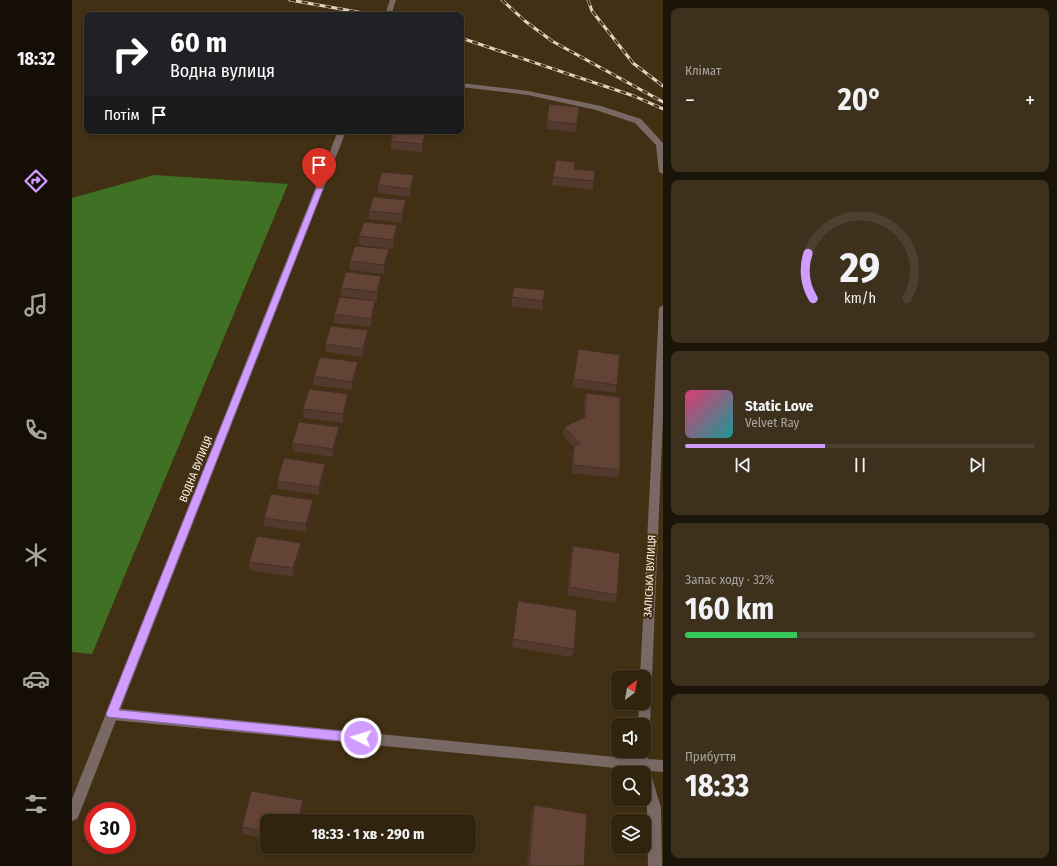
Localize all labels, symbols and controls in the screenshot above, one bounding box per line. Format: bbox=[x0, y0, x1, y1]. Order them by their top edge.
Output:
text: 60 m bbox=[170, 26, 227, 59]
icon: right bbox=[104, 28, 156, 80]
text: 18:32 bbox=[17, 48, 55, 70]
text: Водна вулиця bbox=[170, 60, 275, 82]
text: Клімат bbox=[685, 63, 721, 78]
text: 20° bbox=[838, 82, 882, 118]
text: − bbox=[685, 87, 695, 114]
text: + bbox=[1025, 87, 1035, 114]
icon: arrive bbox=[148, 104, 170, 126]
text: Потім bbox=[104, 106, 140, 124]
pin bbox=[302, 148, 336, 189]
icon: arrive bbox=[308, 154, 330, 176]
icon: directions bbox=[22, 167, 50, 195]
text: 29 bbox=[839, 243, 880, 293]
text: km/h bbox=[844, 290, 876, 307]
icon: music bbox=[22, 291, 50, 319]
text: Static Love bbox=[745, 397, 813, 415]
text: Velvet Ray bbox=[745, 415, 799, 430]
icon: phone bbox=[22, 416, 50, 444]
street label: ВОДНА ВУЛИЦЯ bbox=[177, 434, 215, 504]
icon: previous bbox=[732, 454, 754, 476]
icon: pause bbox=[849, 454, 871, 476]
icon: next bbox=[966, 454, 988, 476]
street label: ЗАЛІСЬКА ВУЛИЦЯ bbox=[641, 534, 659, 618]
icon: climate bbox=[22, 541, 50, 569]
text: Запас ходу · 32% bbox=[685, 572, 774, 587]
text: 160 km bbox=[685, 591, 774, 627]
icon: car bbox=[22, 665, 50, 693]
north arrow bbox=[611, 670, 651, 710]
map controls bbox=[611, 670, 651, 854]
position arrow bbox=[340, 717, 382, 759]
button: sound bbox=[611, 718, 651, 758]
text: Прибуття bbox=[685, 749, 736, 764]
button: search bbox=[611, 766, 651, 806]
text: 18:33 bbox=[685, 768, 749, 804]
icon: filters bbox=[22, 790, 50, 818]
speed limit sign: 30 bbox=[84, 802, 136, 854]
button: layers bbox=[611, 814, 651, 854]
text: 18:33 · 1 хв · 290 m bbox=[312, 825, 424, 843]

